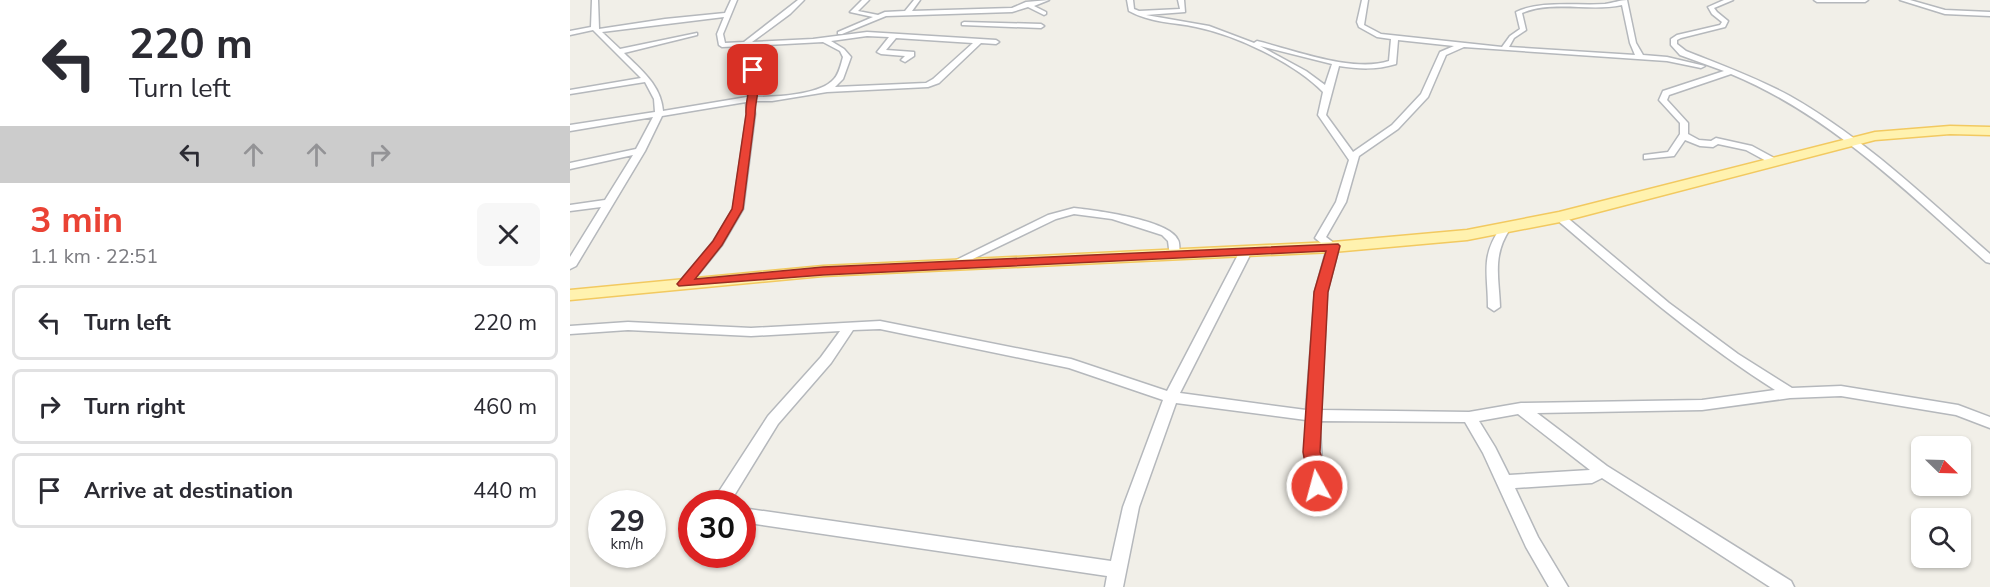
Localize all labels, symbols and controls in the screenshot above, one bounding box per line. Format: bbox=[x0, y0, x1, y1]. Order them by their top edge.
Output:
text: 220 m bbox=[129, 16, 253, 73]
icon: left bbox=[30, 24, 108, 102]
pin bbox=[727, 44, 778, 95]
icon: arrive bbox=[736, 53, 769, 86]
text: Turn left bbox=[129, 70, 230, 107]
icon: left bbox=[174, 138, 207, 171]
icon: ahead bbox=[237, 138, 270, 171]
icon: ahead bbox=[300, 138, 333, 171]
icon: right bbox=[363, 138, 396, 171]
text: 3 min bbox=[30, 196, 123, 245]
button: close bbox=[477, 203, 540, 266]
text: 1.1 km · 22:51 bbox=[30, 243, 158, 270]
icon: left bbox=[33, 306, 66, 339]
text: Turn left bbox=[84, 308, 171, 338]
text: 220 m bbox=[473, 308, 537, 338]
icon: right bbox=[33, 390, 66, 423]
text: Turn right bbox=[84, 392, 185, 422]
text: 460 m bbox=[473, 392, 537, 422]
north arrow bbox=[1911, 436, 1971, 496]
map controls bbox=[1911, 436, 1971, 568]
position arrow bbox=[1285, 454, 1349, 518]
icon: arrive bbox=[33, 474, 66, 507]
text: Arrive at destination bbox=[84, 476, 293, 506]
text: 440 m bbox=[473, 476, 537, 506]
speed limit sign: 30 bbox=[678, 490, 756, 568]
text: 29 bbox=[609, 501, 645, 542]
button: search bbox=[1911, 508, 1971, 568]
text: km/h bbox=[610, 534, 644, 554]

